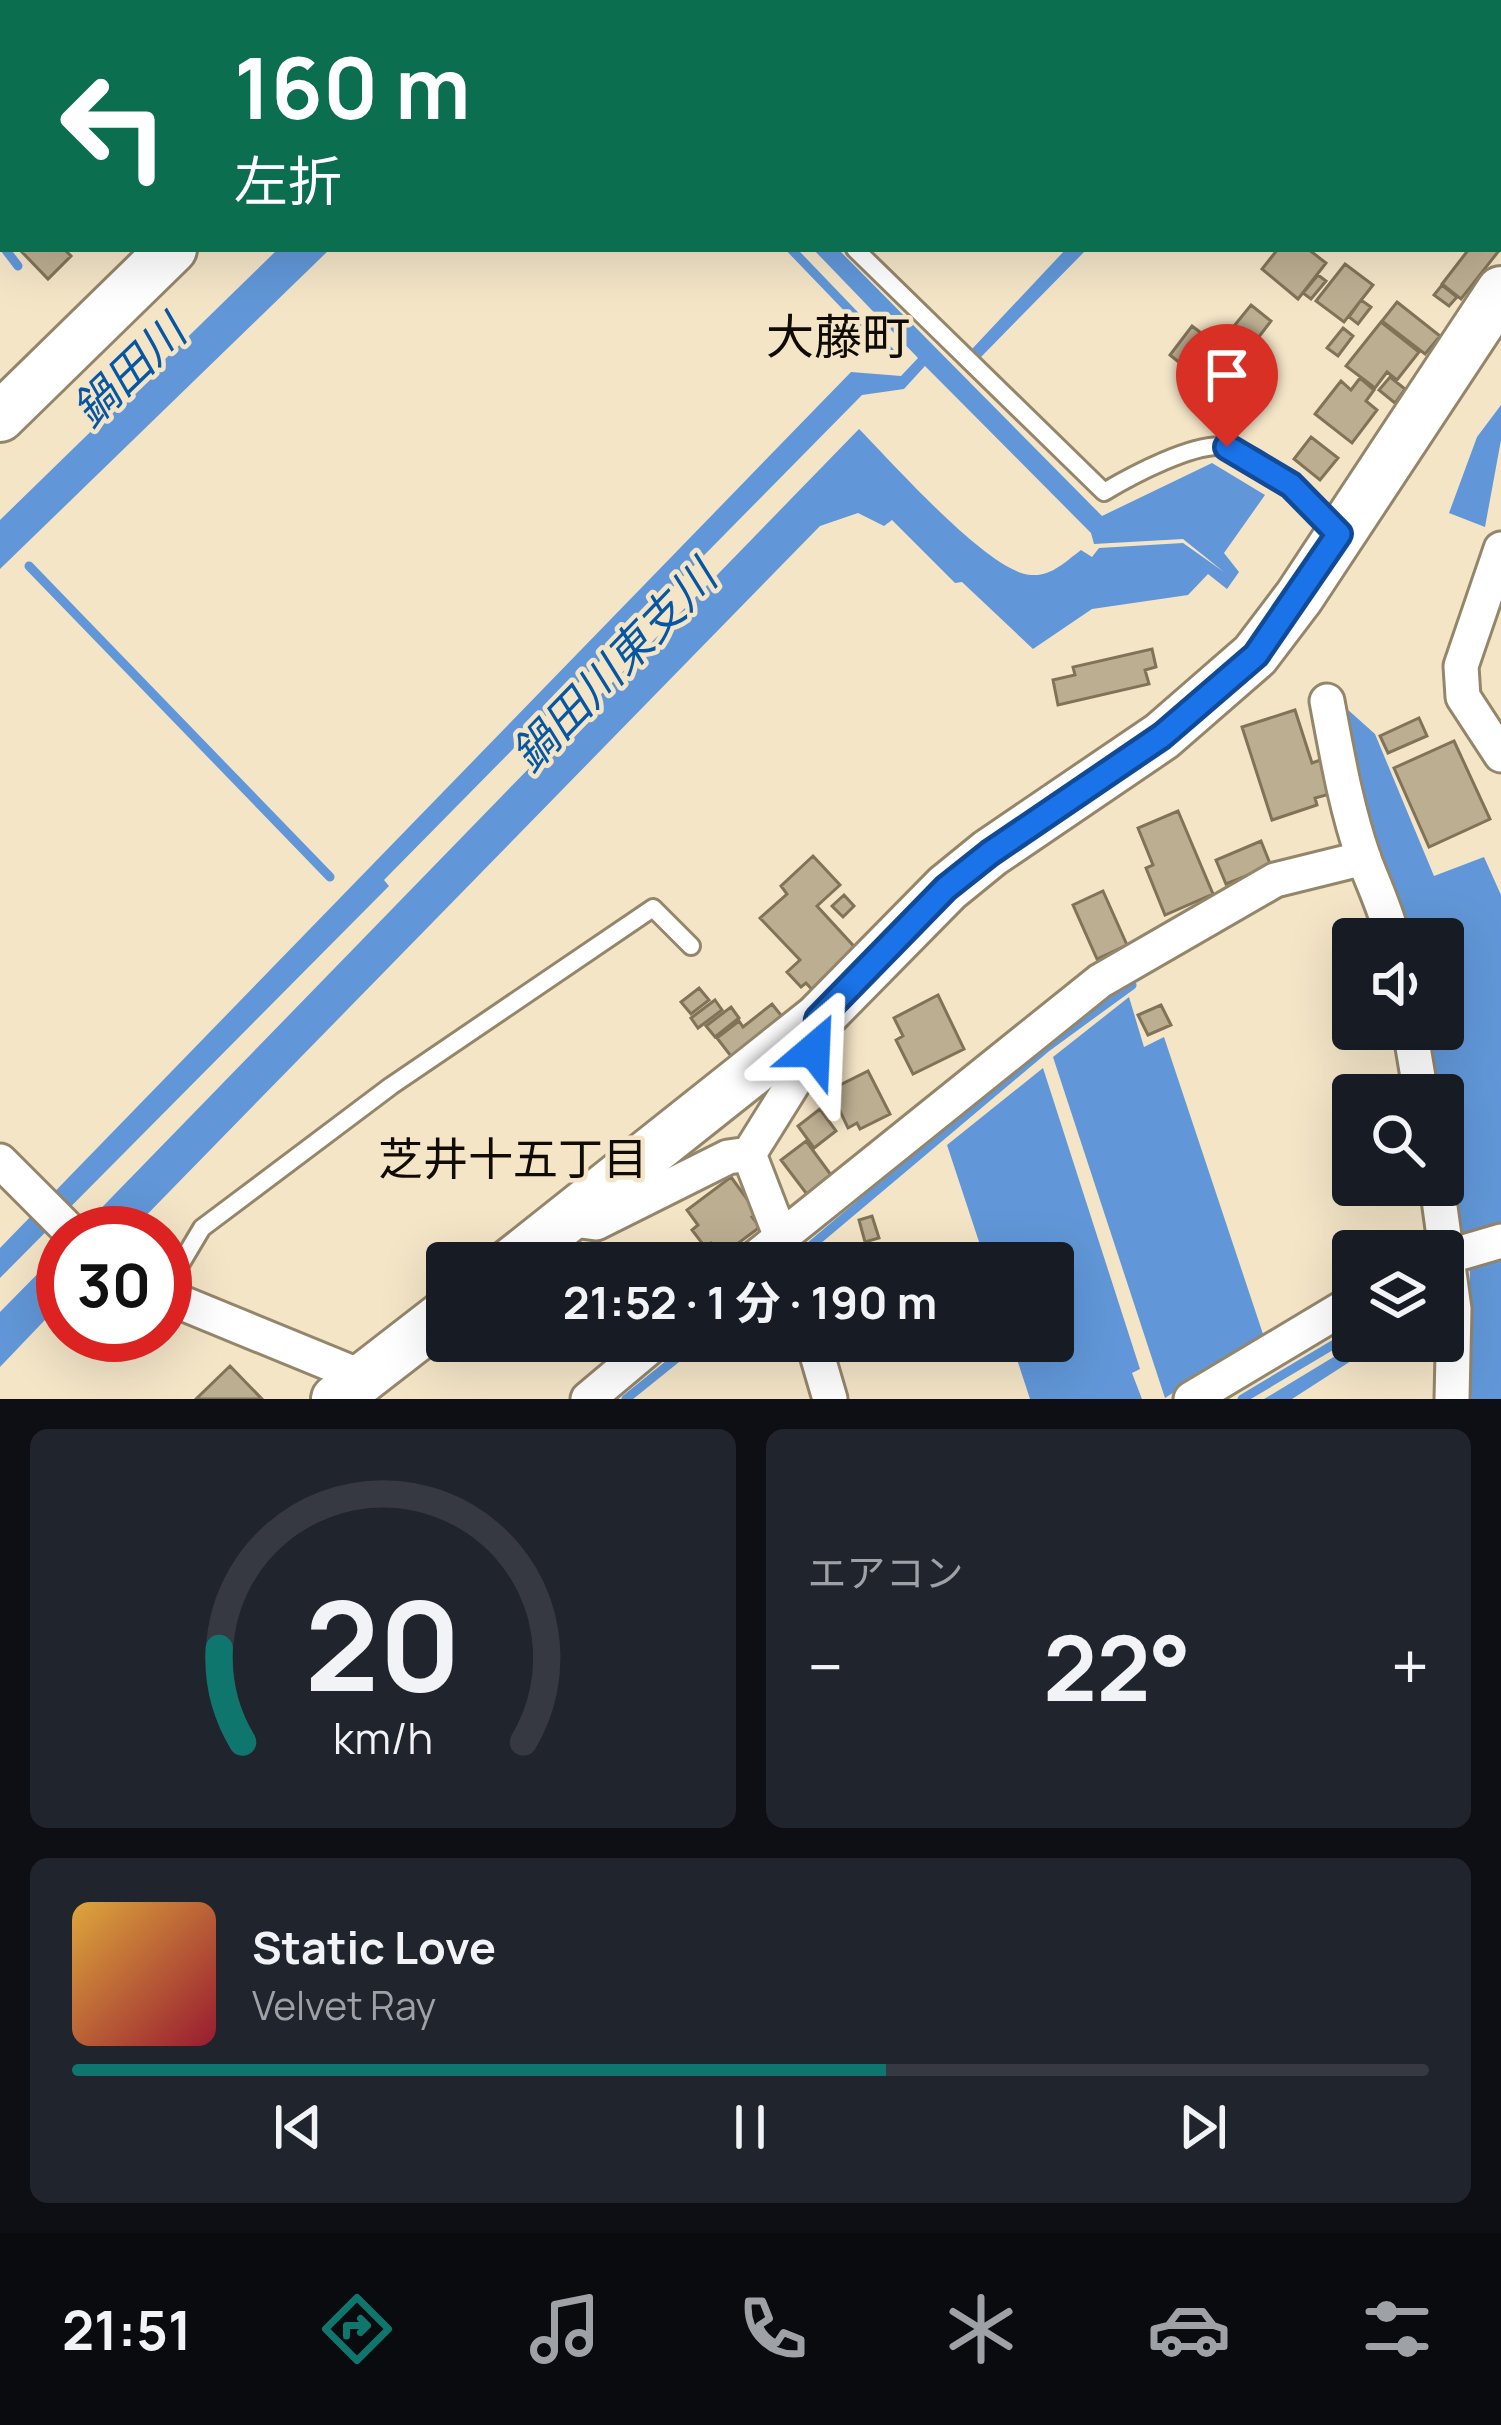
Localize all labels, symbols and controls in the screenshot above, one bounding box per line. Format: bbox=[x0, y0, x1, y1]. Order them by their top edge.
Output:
text: 160 m bbox=[234, 29, 471, 144]
icon: left bbox=[36, 48, 192, 204]
text: 左折 bbox=[234, 143, 342, 217]
water label: 鍋田川 bbox=[58, 298, 201, 439]
district label: 大藤町 bbox=[766, 303, 910, 368]
pin bbox=[1176, 324, 1278, 447]
icon: arrive bbox=[1194, 342, 1260, 408]
water label: 鍋田川東支川 bbox=[497, 544, 732, 784]
map controls bbox=[1332, 918, 1464, 1362]
button: sound bbox=[1332, 918, 1464, 1050]
position arrow bbox=[751, 987, 877, 1113]
button: search bbox=[1332, 1074, 1464, 1206]
district label: 芝井十五丁目 bbox=[378, 1127, 648, 1189]
speed limit sign: 30 bbox=[36, 1206, 192, 1362]
button: layers bbox=[1332, 1230, 1464, 1362]
text: 21:52 · 1 分 · 190 m bbox=[563, 1271, 937, 1333]
text: エアコン bbox=[808, 1545, 964, 1599]
text: 20 bbox=[305, 1558, 461, 1728]
text: 22° bbox=[1043, 1605, 1191, 1728]
text: − bbox=[808, 1621, 843, 1711]
text: + bbox=[1391, 1621, 1429, 1711]
text: km/h bbox=[333, 1707, 433, 1766]
text: Static Love bbox=[252, 1916, 496, 1978]
text: Velvet Ray bbox=[252, 1978, 436, 2032]
icon: previous bbox=[265, 2094, 331, 2160]
icon: pause bbox=[717, 2094, 783, 2160]
icon: next bbox=[1170, 2094, 1236, 2160]
icon: directions bbox=[315, 2287, 399, 2371]
icon: music bbox=[523, 2287, 607, 2371]
icon: phone bbox=[731, 2287, 815, 2371]
icon: climate bbox=[939, 2287, 1023, 2371]
icon: car bbox=[1147, 2287, 1231, 2371]
icon: filters bbox=[1355, 2287, 1439, 2371]
text: 21:51 bbox=[62, 2292, 192, 2366]

